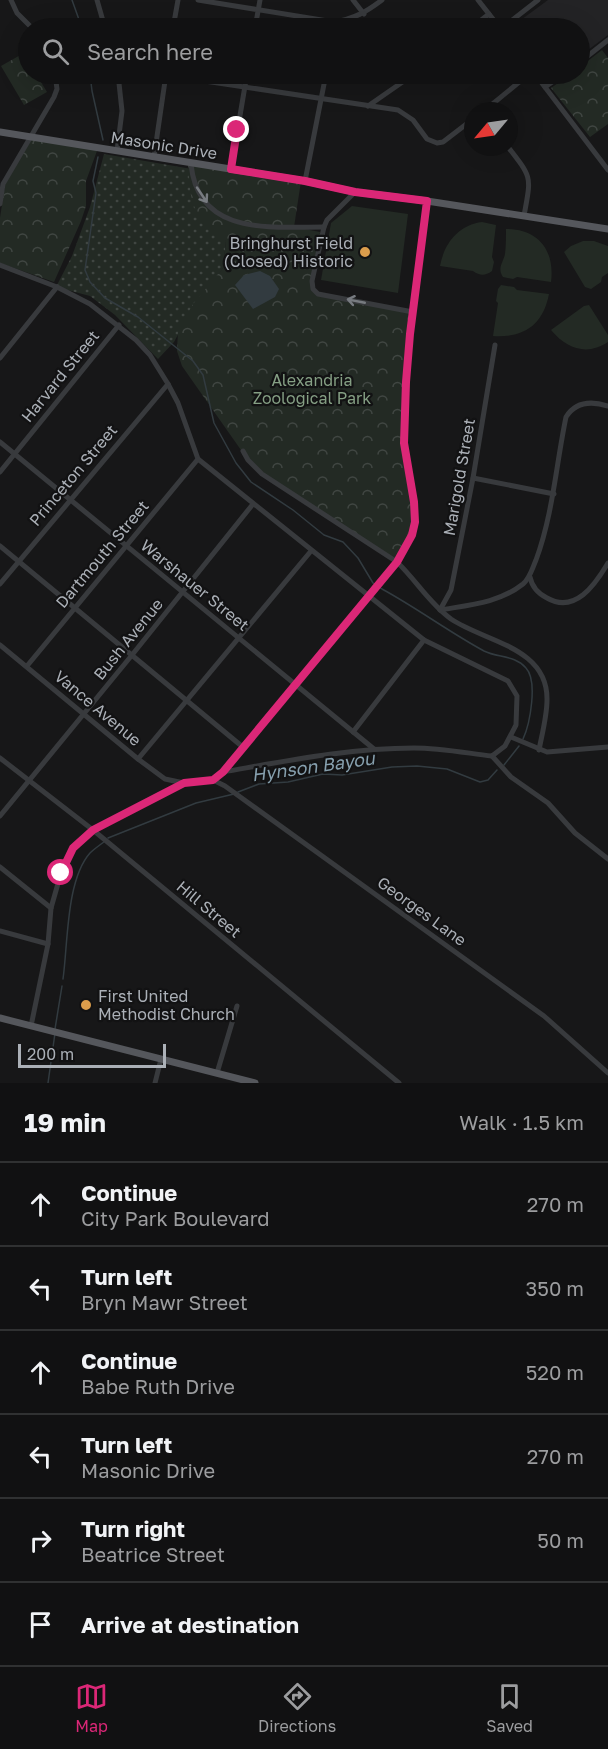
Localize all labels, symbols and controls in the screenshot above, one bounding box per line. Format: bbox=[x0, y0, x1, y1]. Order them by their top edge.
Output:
search box bbox=[18, 18, 590, 84]
icon: search bbox=[39, 35, 72, 68]
text: Search here bbox=[87, 38, 213, 65]
north arrow bbox=[464, 102, 518, 156]
route end bbox=[223, 116, 249, 142]
street label: Masonic Drive bbox=[109, 127, 219, 163]
one-way arrow bbox=[196, 187, 208, 203]
place label: Bringhurst Field (Closed) Historic bbox=[224, 233, 353, 271]
marker: Bringhurst Field (Closed) Historic bbox=[358, 245, 372, 259]
one-way arrow bbox=[347, 296, 366, 307]
street label: Harvard Street bbox=[17, 326, 103, 426]
park label: Alexandria Zoological Park bbox=[253, 370, 371, 408]
street label: Marigold Street bbox=[439, 417, 479, 537]
street label: Princeton Street bbox=[25, 420, 121, 530]
street label: Dartmouth Street bbox=[51, 496, 153, 612]
street label: Warshauer Street bbox=[137, 535, 253, 635]
street label: Bush Avenue bbox=[89, 594, 167, 684]
street label: Vance Avenue bbox=[51, 666, 145, 750]
water label: Hynson Bayou bbox=[250, 746, 377, 786]
route start bbox=[47, 859, 73, 885]
street label: Georges Lane bbox=[374, 872, 470, 950]
street label: Hill Street bbox=[173, 876, 245, 942]
place label: First United Methodist Church bbox=[98, 986, 235, 1024]
marker: First United Methodist Church bbox=[79, 998, 93, 1012]
scale bar bbox=[18, 1041, 166, 1068]
text: 200 m bbox=[27, 1044, 74, 1064]
text: 19 min bbox=[24, 1107, 106, 1138]
text: Walk · 1.5 km bbox=[459, 1110, 584, 1134]
text: Continue bbox=[81, 1179, 177, 1206]
icon: ahead bbox=[24, 1188, 57, 1221]
text: 270 m bbox=[527, 1192, 584, 1216]
text: City Park Boulevard bbox=[81, 1206, 270, 1230]
text: Turn left bbox=[81, 1263, 172, 1290]
icon: left bbox=[24, 1272, 57, 1305]
text: 350 m bbox=[526, 1276, 584, 1300]
text: Bryn Mawr Street bbox=[81, 1290, 248, 1314]
text: Continue bbox=[81, 1347, 177, 1374]
icon: ahead bbox=[24, 1356, 57, 1389]
text: 520 m bbox=[526, 1360, 584, 1384]
text: Babe Ruth Drive bbox=[81, 1374, 235, 1398]
text: Turn left bbox=[81, 1431, 172, 1458]
icon: left bbox=[24, 1440, 57, 1473]
text: 270 m bbox=[527, 1444, 584, 1468]
text: Masonic Drive bbox=[81, 1458, 215, 1482]
text: Turn right bbox=[81, 1515, 185, 1542]
icon: right bbox=[24, 1524, 57, 1557]
text: 50 m bbox=[537, 1528, 584, 1552]
text: Beatrice Street bbox=[81, 1542, 225, 1566]
icon: arrive bbox=[24, 1608, 57, 1641]
text: Arrive at destination bbox=[81, 1611, 299, 1638]
tab: Map bbox=[75, 1680, 108, 1736]
tab: Directions bbox=[258, 1680, 336, 1736]
tab: Saved bbox=[486, 1680, 533, 1736]

